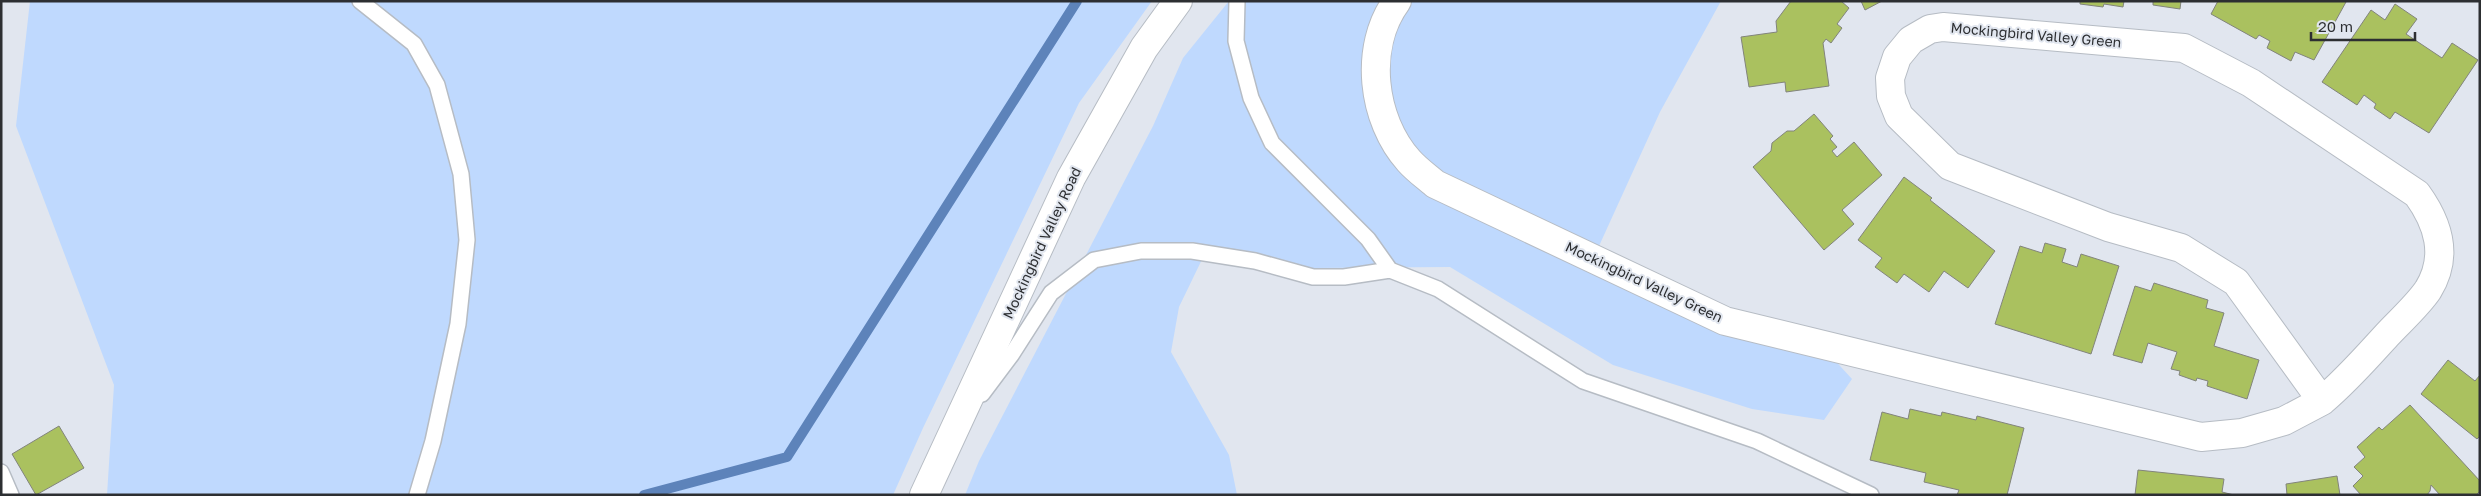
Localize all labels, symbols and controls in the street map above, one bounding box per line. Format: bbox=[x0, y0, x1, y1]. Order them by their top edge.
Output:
scale bar bbox=[2311, 10, 2415, 42]
text: 20 m bbox=[2318, 17, 2353, 35]
street label: Mockingbird Valley Green bbox=[1950, 19, 2122, 50]
street label: Mockingbird Valley Road bbox=[999, 164, 1084, 321]
street label: Mockingbird Valley Green bbox=[1563, 238, 1725, 325]

